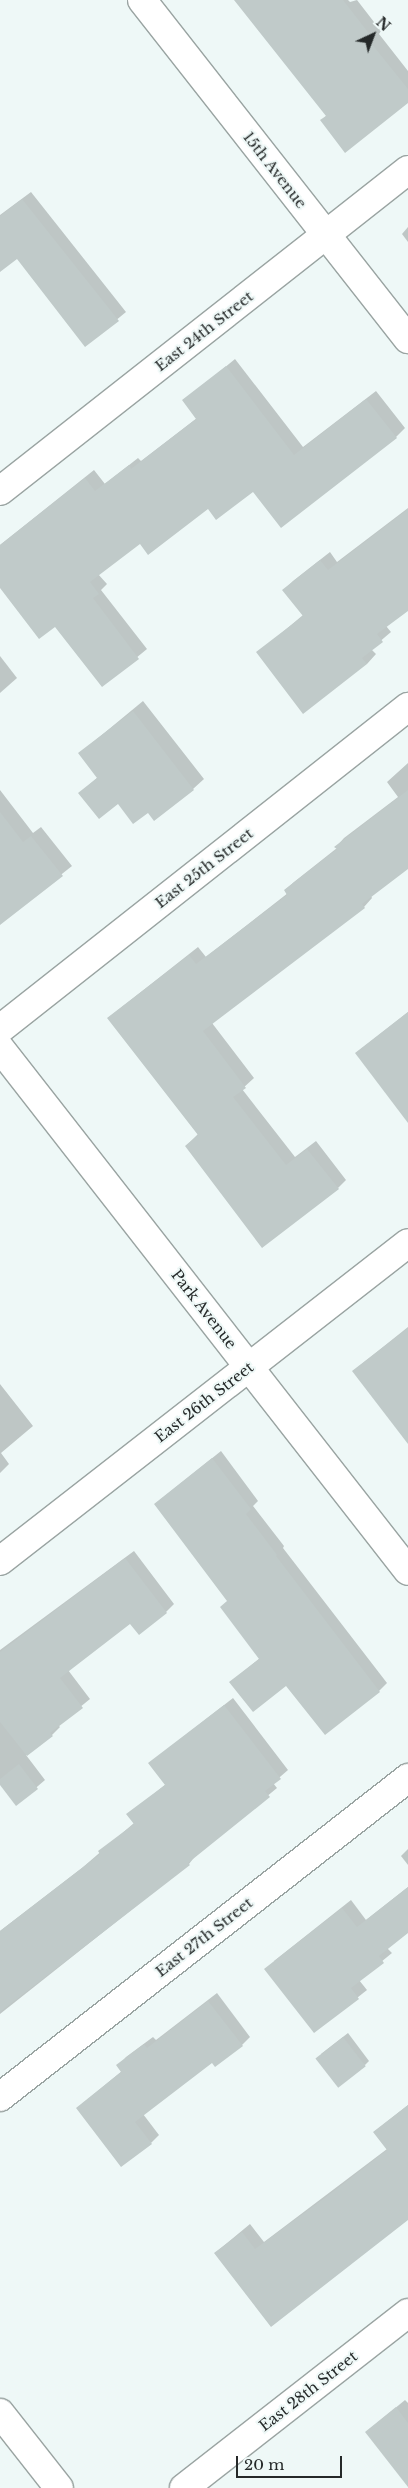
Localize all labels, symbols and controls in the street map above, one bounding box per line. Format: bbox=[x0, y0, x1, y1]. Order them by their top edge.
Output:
north arrow bbox=[348, 10, 398, 60]
text: N bbox=[372, 13, 394, 35]
street label: 15th Avenue bbox=[239, 128, 311, 212]
street label: East 24th Street bbox=[151, 287, 257, 375]
street label: East 25th Street bbox=[152, 824, 256, 912]
street label: Park Avenue bbox=[167, 1266, 241, 1352]
street label: East 26th Street bbox=[151, 1358, 257, 1446]
street label: East 27th Street bbox=[152, 1894, 256, 1980]
street label: East 28th Street bbox=[255, 2347, 361, 2435]
scale bar bbox=[238, 2446, 344, 2478]
text: 20 m bbox=[244, 2455, 284, 2474]

